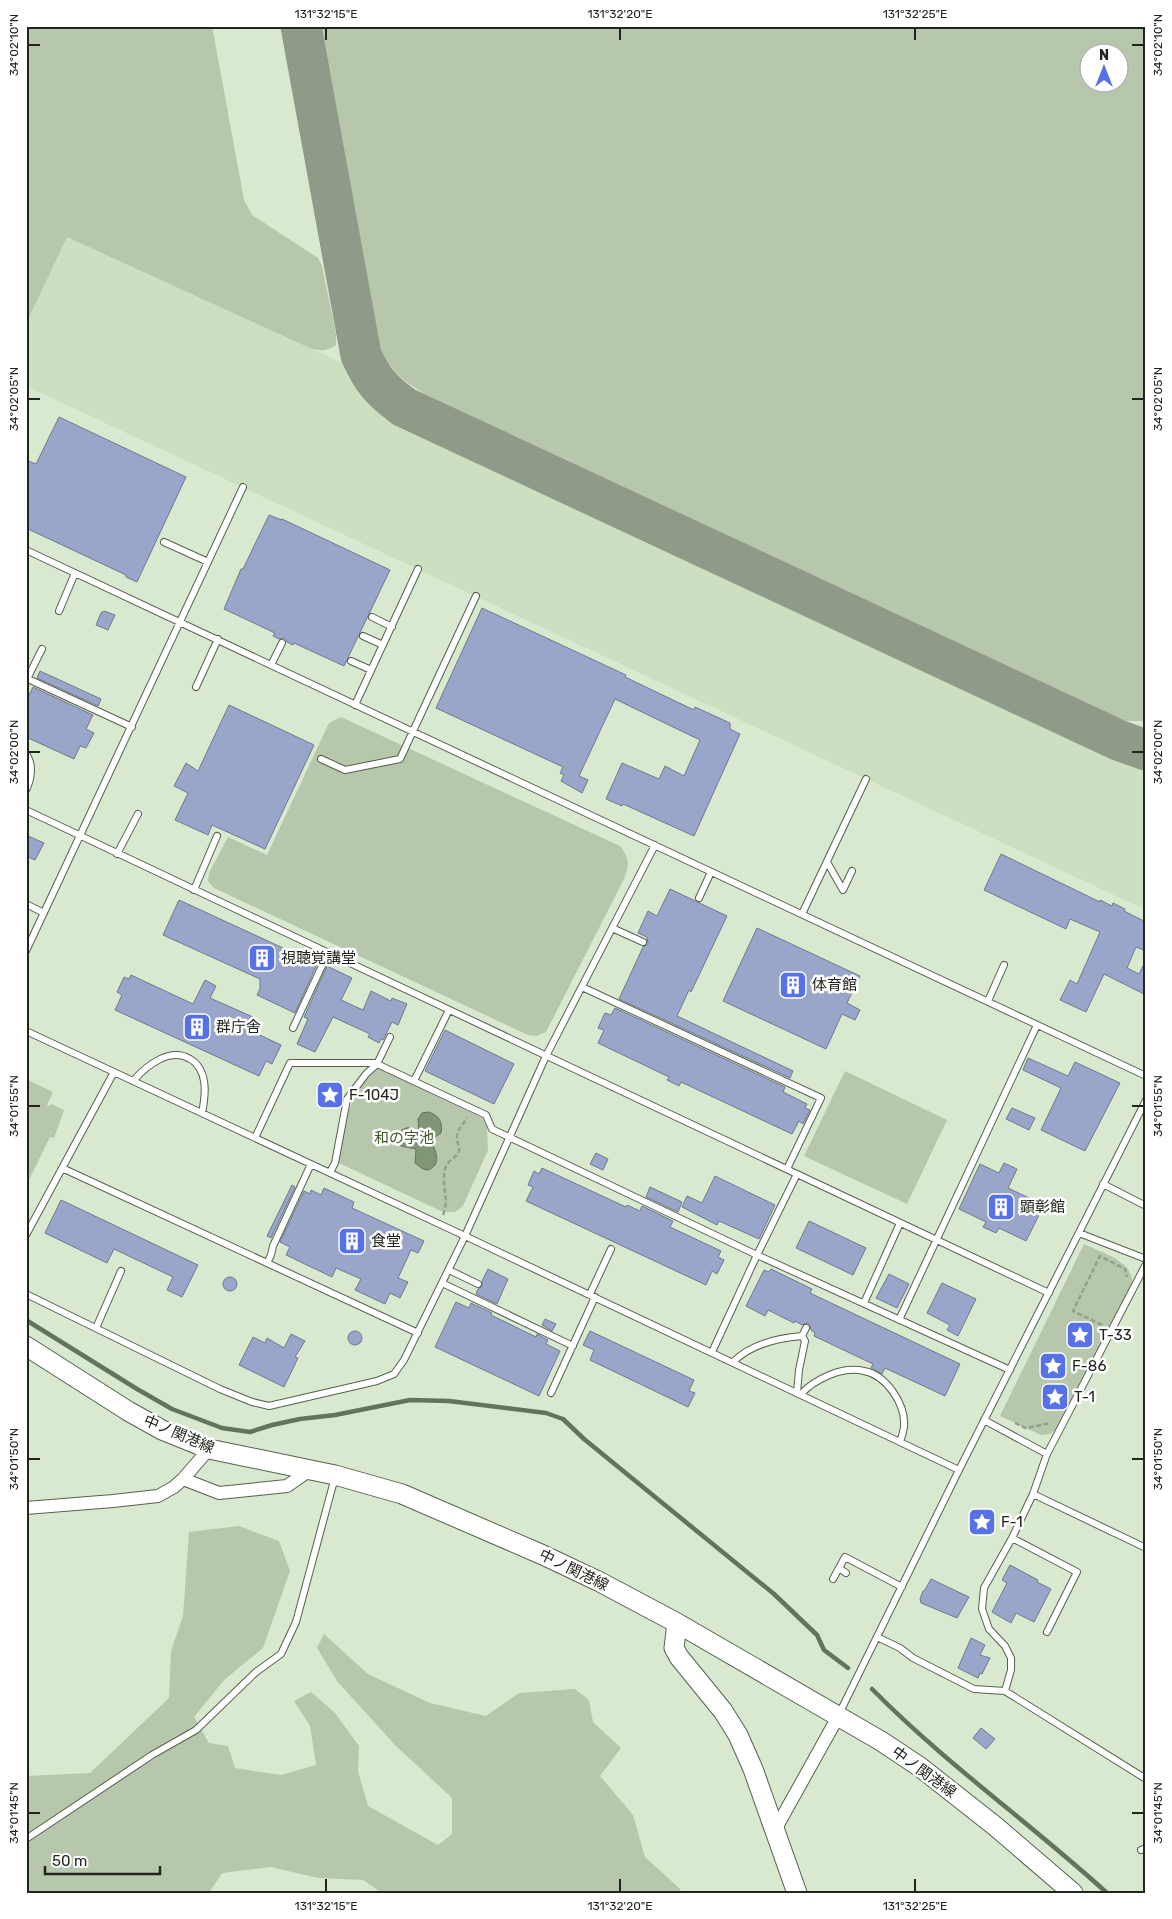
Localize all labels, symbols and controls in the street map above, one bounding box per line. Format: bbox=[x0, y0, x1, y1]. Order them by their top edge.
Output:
text: 131°32'15"E bbox=[295, 7, 357, 21]
text: 131°32'20"E bbox=[587, 7, 653, 21]
text: 131°32'25"E bbox=[883, 7, 947, 21]
text: 34°02'10"N bbox=[7, 14, 21, 76]
text: 34°02'10"N bbox=[1151, 14, 1165, 76]
north arrow bbox=[1080, 42, 1130, 92]
text: N bbox=[1099, 47, 1109, 64]
text: 34°02'05"N bbox=[7, 367, 21, 431]
text: 34°02'05"N bbox=[1151, 367, 1165, 431]
text: 34°02'00"N bbox=[7, 720, 21, 784]
text: 34°02'00"N bbox=[1151, 720, 1165, 784]
building icon: 視聴覚講堂 bbox=[247, 943, 277, 973]
place label: 視聴覚講堂 bbox=[281, 949, 356, 967]
building icon: 体育館 bbox=[778, 970, 808, 1000]
place label: 体育館 bbox=[812, 976, 857, 994]
building icon: 群庁舎 bbox=[182, 1012, 212, 1042]
place label: 群庁舎 bbox=[216, 1018, 261, 1036]
text: 34°01'55"N bbox=[7, 1075, 21, 1137]
text: 34°01'55"N bbox=[1151, 1075, 1165, 1137]
place icon: F-104J bbox=[315, 1080, 345, 1110]
place label: F-104J bbox=[349, 1086, 399, 1104]
park label: 和の字池 bbox=[374, 1129, 434, 1147]
building icon: 顕彰館 bbox=[986, 1192, 1016, 1222]
place label: 顕彰館 bbox=[1020, 1198, 1065, 1216]
building icon: 食堂 bbox=[337, 1226, 367, 1256]
place label: 食堂 bbox=[371, 1232, 401, 1250]
place icon: T-33 bbox=[1065, 1320, 1095, 1350]
place label: T-33 bbox=[1099, 1326, 1132, 1344]
place icon: F-86 bbox=[1038, 1351, 1068, 1381]
place label: F-86 bbox=[1072, 1357, 1106, 1375]
place icon: T-1 bbox=[1040, 1382, 1070, 1412]
place label: T-1 bbox=[1074, 1388, 1095, 1406]
street label: 中ノ関港線 bbox=[141, 1411, 217, 1457]
text: 34°01'50"N bbox=[7, 1428, 21, 1490]
text: 34°01'50"N bbox=[1151, 1428, 1165, 1490]
place icon: F-1 bbox=[967, 1507, 997, 1537]
place label: F-1 bbox=[1001, 1513, 1023, 1531]
street label: 中ノ関港線 bbox=[536, 1545, 612, 1595]
street label: 中ノ関港線 bbox=[888, 1743, 960, 1801]
text: 34°01'45"N bbox=[7, 1782, 21, 1844]
text: 34°01'45"N bbox=[1151, 1782, 1165, 1844]
scale bar bbox=[45, 1844, 160, 1876]
text: 50 m bbox=[52, 1852, 87, 1870]
text: 131°32'15"E bbox=[295, 1899, 357, 1913]
text: 131°32'20"E bbox=[587, 1899, 653, 1913]
text: 131°32'25"E bbox=[883, 1899, 947, 1913]

